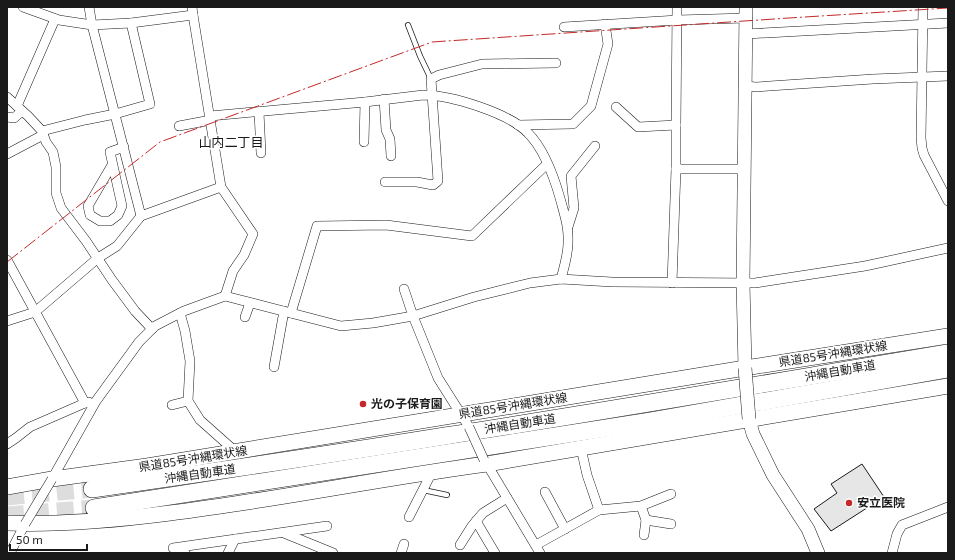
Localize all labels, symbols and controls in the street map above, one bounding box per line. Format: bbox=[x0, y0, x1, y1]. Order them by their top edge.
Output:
district label: 山内二丁目 bbox=[198, 134, 264, 150]
street label: 県道85号沖縄環状線 bbox=[778, 338, 888, 369]
street label: 沖縄自動車道 bbox=[803, 357, 877, 383]
street label: 県道85号沖縄環状線 bbox=[458, 390, 568, 421]
place label: 光の子保育園 bbox=[371, 396, 443, 410]
marker: 光の子保育園 bbox=[358, 399, 368, 409]
street label: 沖縄自動車道 bbox=[483, 410, 557, 436]
street label: 県道85号沖縄環状線 bbox=[138, 443, 248, 474]
street label: 沖縄自動車道 bbox=[163, 461, 236, 485]
place label: 安立医院 bbox=[857, 495, 905, 509]
marker: 安立医院 bbox=[844, 498, 854, 508]
scale bar bbox=[10, 526, 87, 552]
text: 50 m bbox=[16, 532, 43, 546]

